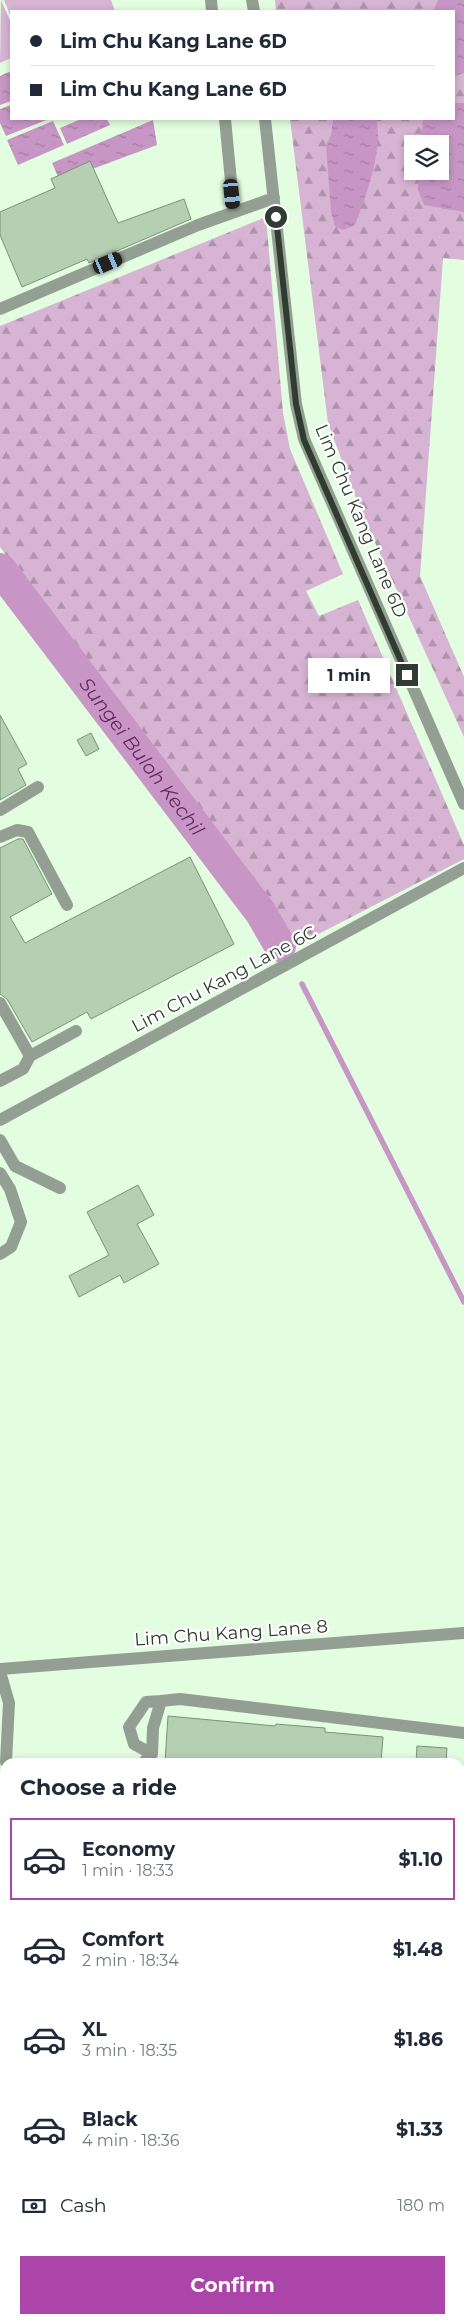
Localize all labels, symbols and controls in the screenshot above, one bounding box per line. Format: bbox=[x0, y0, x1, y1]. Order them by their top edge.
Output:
text: Lim Chu Kang Lane 6D bbox=[60, 30, 287, 53]
text: Lim Chu Kang Lane 6D bbox=[60, 78, 287, 101]
map controls bbox=[404, 135, 449, 180]
button: layers bbox=[404, 135, 449, 180]
car bbox=[222, 178, 241, 210]
route start bbox=[265, 206, 287, 228]
car bbox=[91, 250, 124, 276]
street label: Lim Chu Kang Lane 6D bbox=[310, 421, 412, 621]
callout: 1 min bbox=[307, 658, 390, 692]
route end bbox=[396, 664, 418, 686]
text: 1 min bbox=[327, 666, 371, 685]
water label: Sungei Buloh Kechil bbox=[74, 673, 209, 841]
street label: Lim Chu Kang Lane 6C bbox=[128, 921, 320, 1037]
street label: Lim Chu Kang Lane 8 bbox=[134, 1615, 328, 1651]
text: Choose a ride bbox=[20, 1774, 177, 1801]
icon: car bbox=[22, 1837, 67, 1882]
text: Economy bbox=[82, 1838, 175, 1861]
text: $1.10 bbox=[399, 1848, 443, 1871]
text: 1 min · 18:33 bbox=[82, 1861, 174, 1880]
icon: car bbox=[22, 1927, 67, 1972]
text: Comfort bbox=[82, 1928, 164, 1951]
text: $1.48 bbox=[393, 1938, 443, 1961]
text: 2 min · 18:34 bbox=[82, 1951, 179, 1970]
icon: car bbox=[22, 2017, 67, 2062]
text: XL bbox=[82, 2018, 107, 2041]
text: $1.86 bbox=[394, 2028, 443, 2051]
text: 3 min · 18:35 bbox=[82, 2041, 177, 2060]
icon: car bbox=[22, 2107, 67, 2152]
text: Black bbox=[82, 2108, 138, 2131]
text: $1.33 bbox=[396, 2118, 443, 2141]
text: 4 min · 18:36 bbox=[82, 2131, 179, 2150]
icon: cash bbox=[20, 2192, 48, 2220]
text: Cash bbox=[60, 2194, 107, 2217]
text: 180 m bbox=[397, 2196, 445, 2215]
button: Confirm bbox=[20, 2256, 445, 2314]

